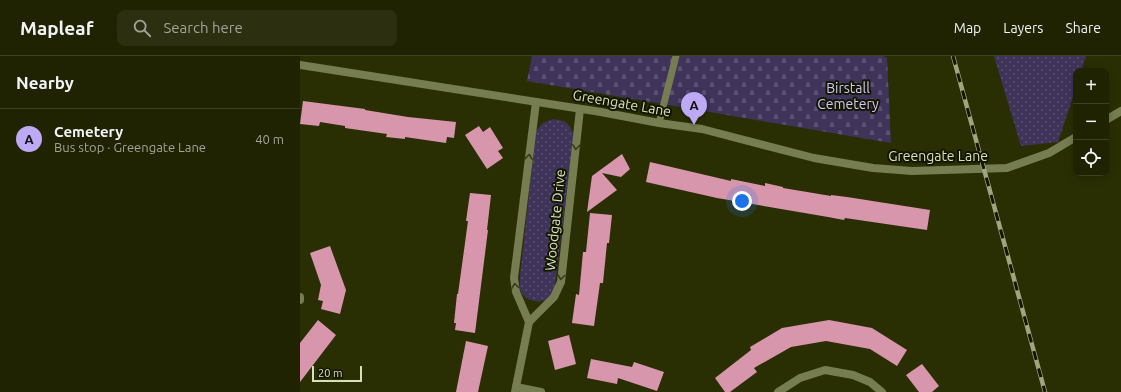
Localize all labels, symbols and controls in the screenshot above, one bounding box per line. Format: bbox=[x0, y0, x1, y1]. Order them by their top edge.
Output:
search box bbox=[117, 10, 397, 46]
text: Mapleaf bbox=[20, 17, 93, 39]
icon: search bbox=[131, 17, 153, 39]
text: Search here bbox=[163, 19, 243, 36]
text: Map bbox=[954, 20, 981, 36]
text: Layers bbox=[1003, 20, 1043, 36]
text: Share bbox=[1065, 20, 1101, 36]
map controls bbox=[1073, 68, 1109, 176]
button: + bbox=[1073, 68, 1109, 104]
text: Nearby bbox=[16, 73, 74, 92]
park label: Birstall Cemetery bbox=[817, 80, 879, 112]
street label: Greengate Lane bbox=[571, 86, 673, 120]
pin: A bbox=[681, 92, 707, 125]
button: − bbox=[1073, 104, 1109, 140]
text: Cemetery bbox=[54, 123, 123, 140]
text: A bbox=[24, 132, 34, 146]
text: 40 m bbox=[255, 132, 284, 146]
text: Bus stop · Greengate Lane bbox=[54, 140, 206, 154]
button: locate bbox=[1073, 140, 1109, 176]
one-way arrow bbox=[572, 144, 581, 150]
street label: Greengate Lane bbox=[888, 148, 988, 164]
one-way arrow bbox=[524, 154, 533, 160]
street label: Woodgate Drive bbox=[542, 168, 568, 272]
your location bbox=[732, 191, 752, 211]
one-way arrow bbox=[557, 273, 566, 280]
one-way arrow bbox=[511, 283, 520, 289]
scale bar bbox=[312, 364, 362, 383]
text: 20 m bbox=[318, 367, 342, 379]

